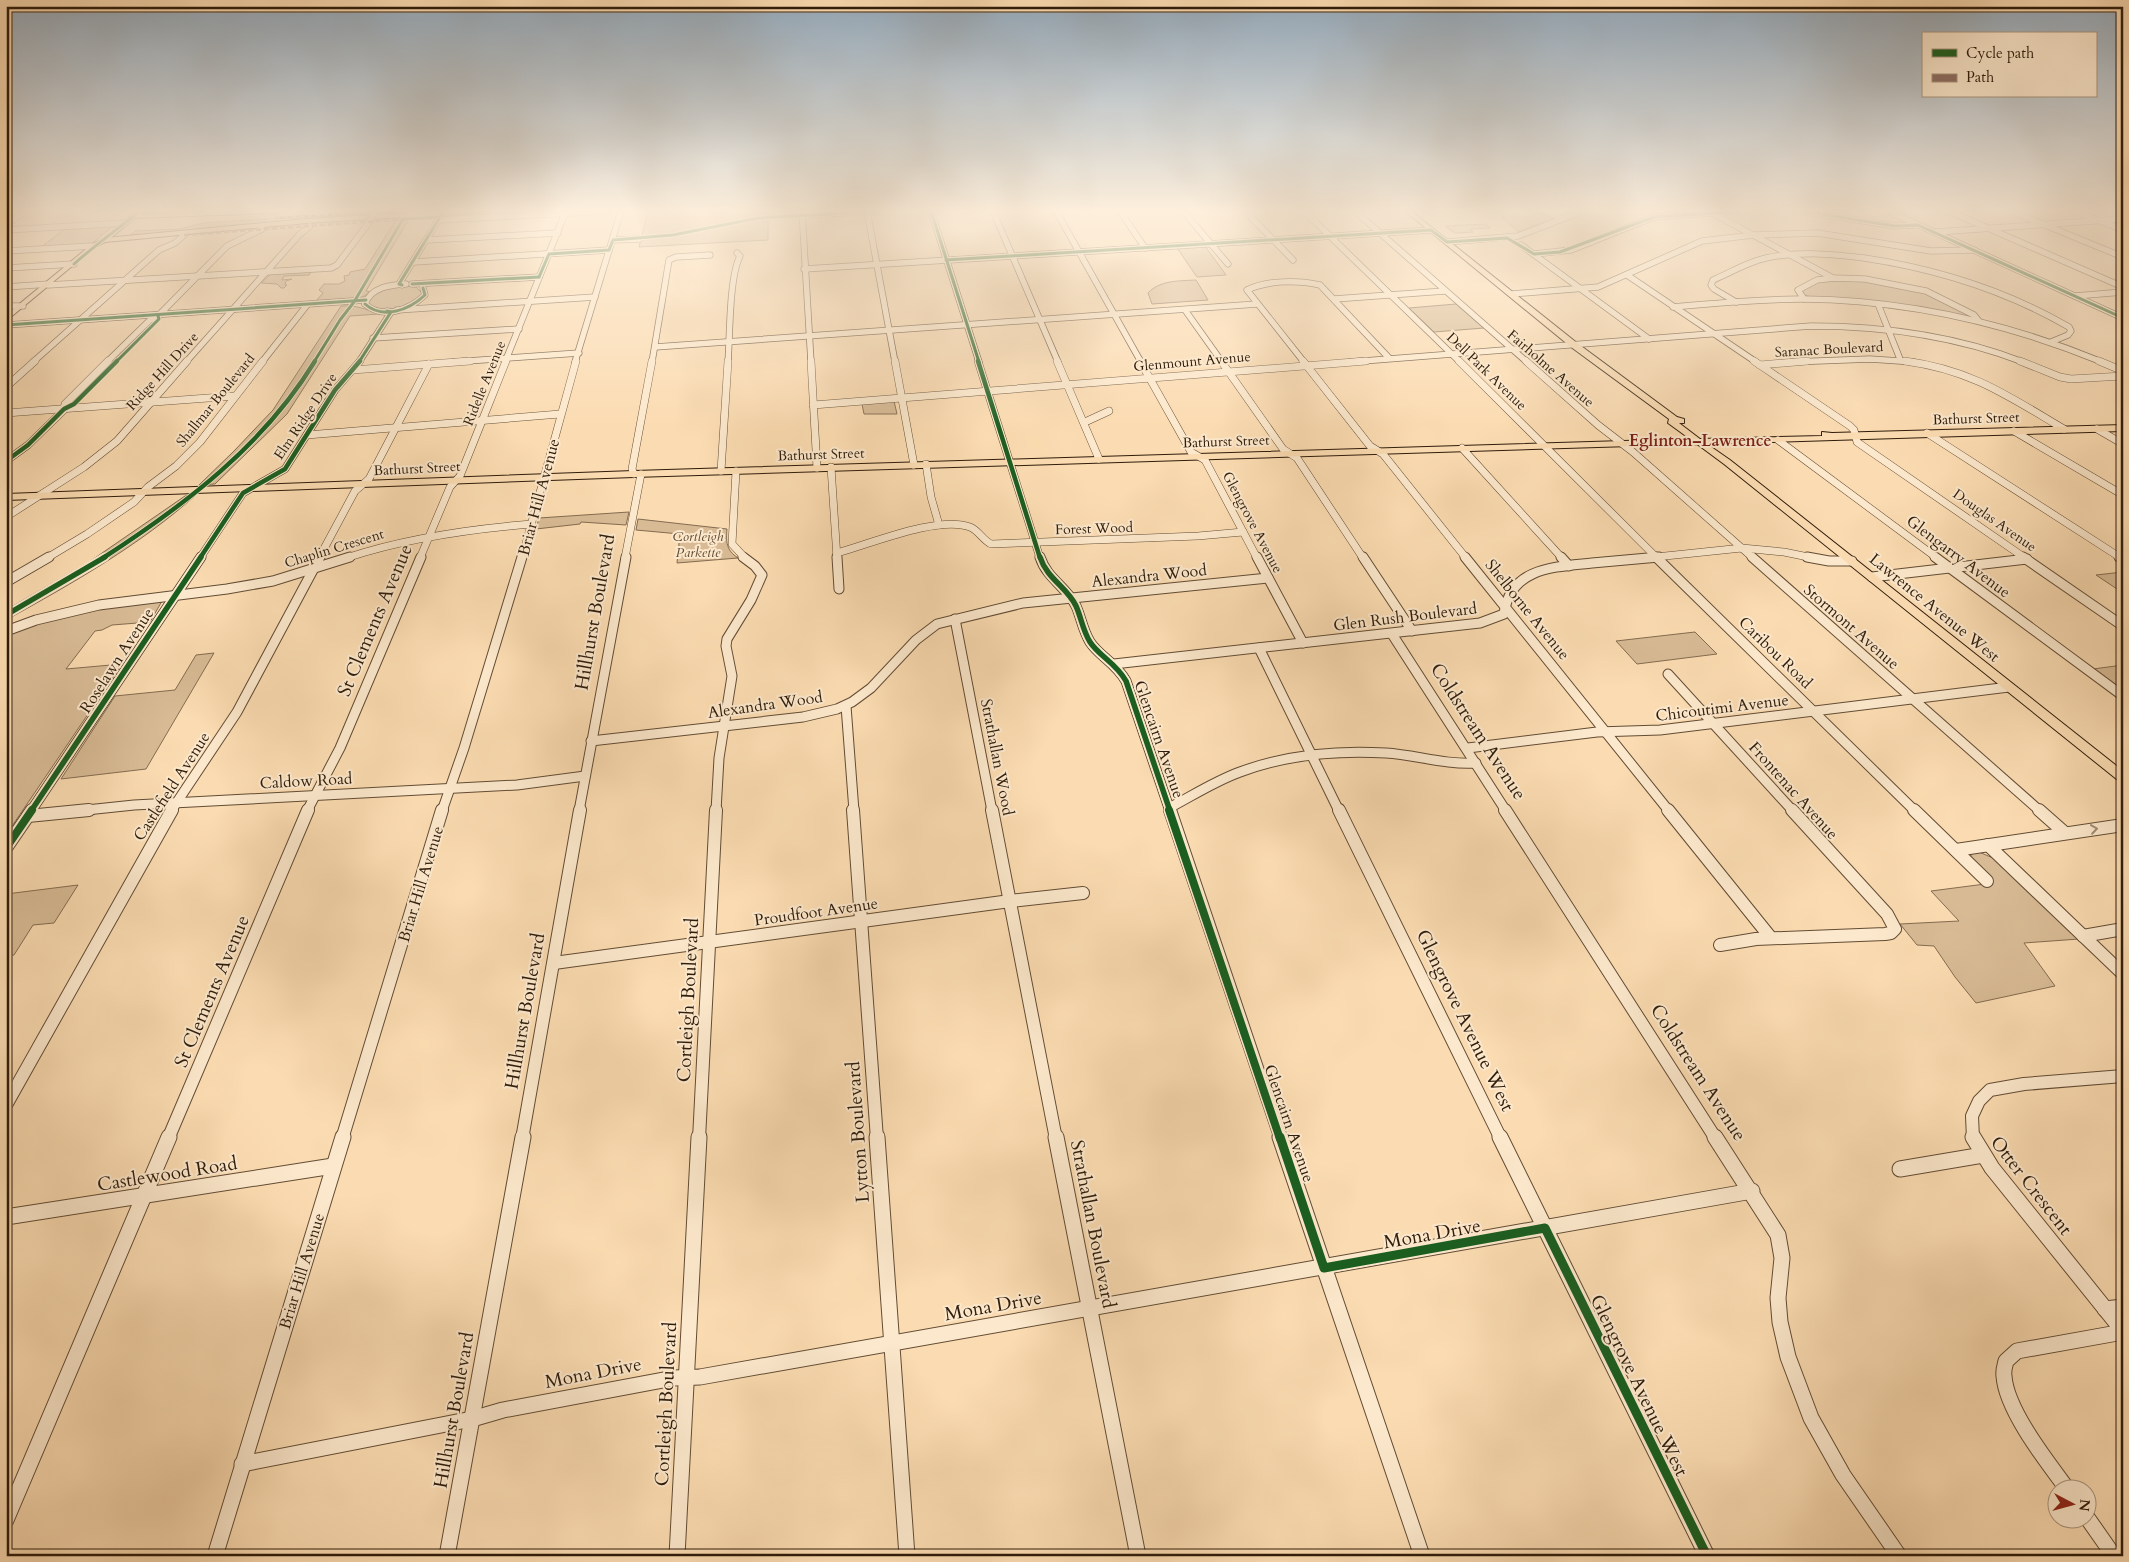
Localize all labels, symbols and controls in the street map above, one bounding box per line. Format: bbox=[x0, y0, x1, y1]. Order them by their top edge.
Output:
legend bbox=[1922, 32, 2096, 98]
text: Cycle path bbox=[1966, 43, 2035, 63]
text: Path bbox=[1966, 67, 1995, 87]
street label: Fairholme Avenue bbox=[1503, 325, 1598, 411]
street label: Ridge Hill Drive bbox=[122, 328, 203, 415]
street label: Dell Park Avenue bbox=[1442, 328, 1531, 415]
street label: Saranac Boulevard bbox=[1774, 337, 1884, 362]
street label: Ridelle Avenue bbox=[459, 338, 510, 429]
street label: Glenmount Avenue bbox=[1133, 347, 1251, 376]
street label: Shallmar Boulevard bbox=[172, 349, 259, 451]
street label: Elm Ridge Drive bbox=[269, 369, 341, 463]
street label: Bathurst Street bbox=[1932, 407, 2020, 430]
street label: Bathurst Street bbox=[1182, 430, 1270, 453]
district label: Eglinton–Lawrence bbox=[1629, 430, 1771, 452]
street label: Briar Hill Avenue bbox=[513, 436, 565, 558]
street label: Bathurst Street bbox=[777, 443, 865, 466]
street label: Bathurst Street bbox=[373, 457, 462, 480]
street label: Glengrove Avenue bbox=[1218, 468, 1287, 576]
street label: Douglas Avenue bbox=[1949, 485, 2040, 556]
street label: Glengarry Avenue bbox=[1902, 510, 2015, 603]
street label: Forest Wood bbox=[1055, 518, 1134, 539]
street label: Chaplin Crescent bbox=[282, 524, 387, 573]
park label: Cortleigh Parkette bbox=[673, 527, 724, 562]
street label: Hillhurst Boulevard bbox=[568, 532, 622, 692]
street label: St Clements Avenue bbox=[331, 540, 419, 701]
street label: Lawrence Avenue West bbox=[1864, 548, 2004, 667]
street label: Shelborne Avenue bbox=[1480, 555, 1575, 665]
street label: Alexandra Wood bbox=[1090, 559, 1208, 593]
street label: Stormont Avenue bbox=[1799, 579, 1904, 674]
street label: Glen Rush Boulevard bbox=[1332, 597, 1479, 637]
street label: Roselawn Avenue bbox=[75, 604, 159, 717]
street label: Caribou Road bbox=[1734, 612, 1817, 694]
street label: Coldstream Avenue bbox=[1424, 658, 1532, 805]
street label: Glencairn Avenue bbox=[1129, 678, 1189, 801]
street label: Alexandra Wood bbox=[706, 686, 824, 724]
street label: Chicoutimi Avenue bbox=[1654, 689, 1790, 727]
street label: Strathallan Wood bbox=[975, 697, 1019, 818]
street label: Castlefield Avenue bbox=[128, 728, 215, 845]
street label: Frontenac Avenue bbox=[1743, 737, 1843, 844]
street label: Caldow Road bbox=[259, 768, 353, 794]
street label: Briar Hill Avenue bbox=[393, 823, 449, 945]
one-way arrow bbox=[2090, 824, 2098, 835]
street label: Proudfoot Avenue bbox=[753, 892, 879, 932]
street label: St Clements Avenue bbox=[168, 911, 256, 1072]
street label: Cortleigh Boulevard bbox=[671, 917, 705, 1083]
street label: Glengrove Avenue West bbox=[1410, 925, 1520, 1116]
street label: Hillhurst Boulevard bbox=[498, 931, 552, 1091]
street label: Coldstream Avenue bbox=[1644, 999, 1752, 1146]
street label: Lytton Boulevard bbox=[840, 1060, 876, 1203]
street label: Glencairn Avenue bbox=[1259, 1062, 1319, 1185]
street label: Otter Crescent bbox=[1984, 1130, 2078, 1241]
street label: Strathallan Boulevard bbox=[1064, 1138, 1122, 1311]
street label: Castlewood Road bbox=[95, 1150, 239, 1198]
street label: Briar Hill Avenue bbox=[274, 1210, 330, 1332]
street label: Mona Drive bbox=[1382, 1213, 1483, 1255]
street label: Mona Drive bbox=[943, 1285, 1044, 1327]
street label: Glengrove Avenue West bbox=[1584, 1290, 1694, 1481]
street label: Cortleigh Boulevard bbox=[649, 1321, 683, 1487]
street label: Hillhurst Boulevard bbox=[427, 1330, 481, 1490]
street label: Mona Drive bbox=[542, 1351, 644, 1395]
north arrow bbox=[2046, 1480, 2096, 1530]
text: N bbox=[2074, 1498, 2095, 1512]

